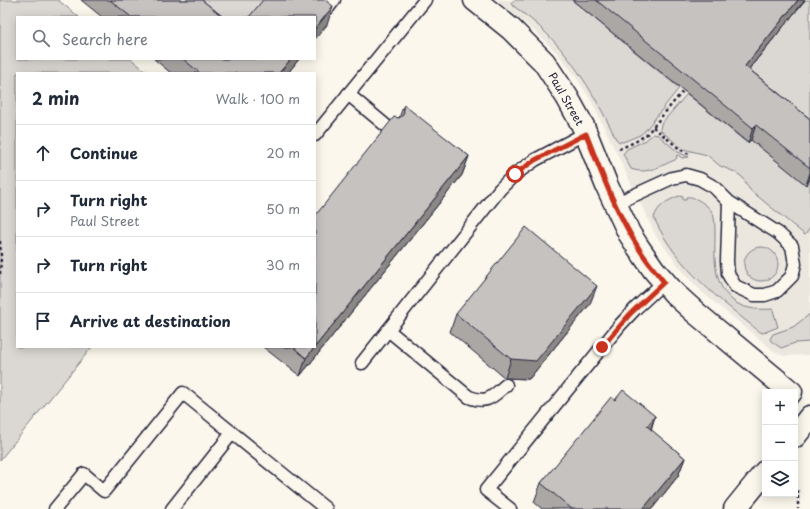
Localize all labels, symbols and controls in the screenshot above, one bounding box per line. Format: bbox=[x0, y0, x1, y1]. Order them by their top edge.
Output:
search box bbox=[16, 16, 316, 60]
icon: search bbox=[30, 27, 52, 49]
text: Search here bbox=[62, 27, 148, 50]
street label: Paul Street bbox=[544, 69, 588, 128]
text: 2 min bbox=[32, 85, 79, 111]
text: Walk · 100 m bbox=[216, 89, 300, 108]
text: Continue bbox=[70, 141, 138, 164]
icon: ahead bbox=[32, 142, 54, 164]
text: 20 m bbox=[266, 143, 300, 162]
route start bbox=[506, 165, 524, 183]
text: Turn right bbox=[70, 188, 147, 211]
icon: right bbox=[32, 198, 54, 220]
text: 50 m bbox=[266, 199, 300, 218]
text: Paul Street bbox=[70, 211, 139, 230]
text: Turn right bbox=[70, 253, 147, 276]
icon: right bbox=[32, 254, 54, 276]
text: 30 m bbox=[266, 255, 300, 274]
text: Arrive at destination bbox=[70, 309, 231, 332]
icon: arrive bbox=[32, 310, 54, 332]
route end bbox=[593, 338, 611, 356]
map controls bbox=[762, 389, 798, 497]
button: + bbox=[762, 389, 798, 425]
button: − bbox=[762, 425, 798, 461]
button: layers bbox=[762, 461, 798, 497]

